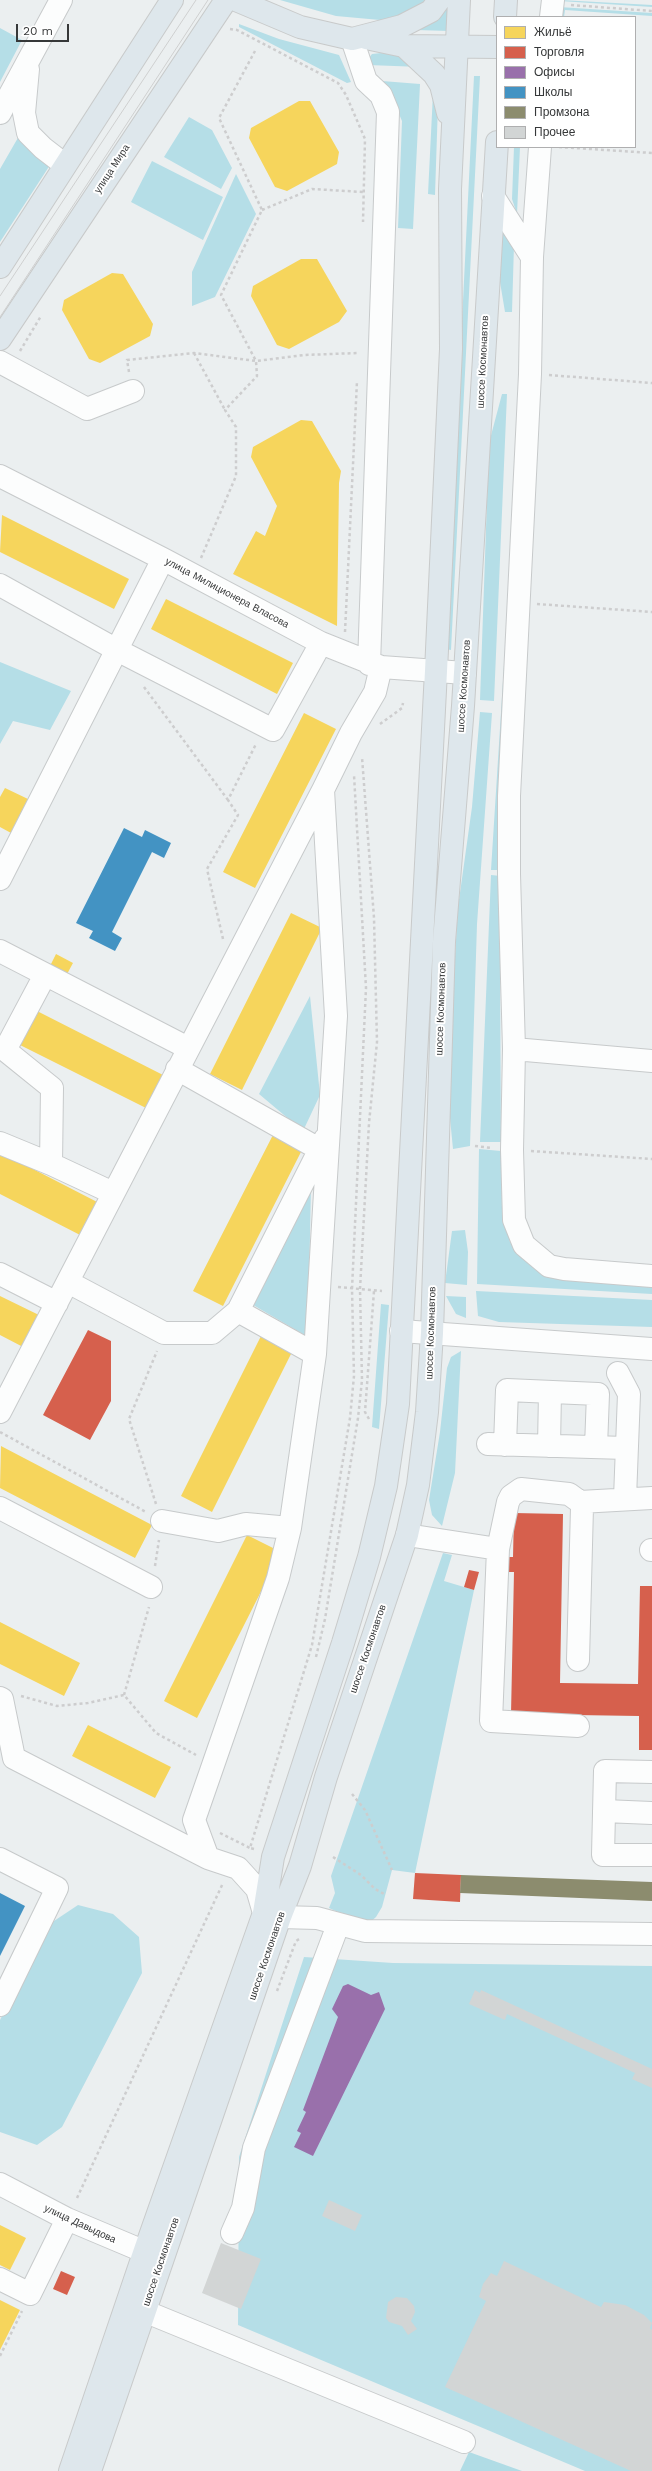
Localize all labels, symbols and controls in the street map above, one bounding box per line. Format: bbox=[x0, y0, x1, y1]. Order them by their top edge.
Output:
scale bar bbox=[18, 16, 71, 42]
legend bbox=[496, 16, 636, 148]
text: 20 m bbox=[23, 24, 53, 38]
text: Жильё bbox=[534, 25, 572, 39]
text: Торговля bbox=[534, 45, 584, 59]
text: Офисы bbox=[534, 65, 575, 79]
text: Школы bbox=[534, 85, 572, 99]
text: Промзона bbox=[534, 105, 589, 119]
text: Прочее bbox=[534, 125, 575, 139]
street label: улица Мира bbox=[92, 142, 132, 196]
street label: шоссе Космонавтов bbox=[475, 315, 491, 409]
street label: улица Милиционера Власова bbox=[163, 555, 291, 631]
street label: шоссе Космонавтов bbox=[455, 639, 473, 733]
street label: шоссе Космонавтов bbox=[433, 962, 449, 1056]
street label: шоссе Космонавтов bbox=[423, 1286, 439, 1380]
street label: шоссе Космонавтов bbox=[347, 1603, 389, 1695]
street label: шоссе Космонавтов bbox=[246, 1910, 288, 2002]
street label: улица Давыдова bbox=[42, 2202, 118, 2246]
street label: шоссе Космонавтов bbox=[140, 2216, 182, 2308]

